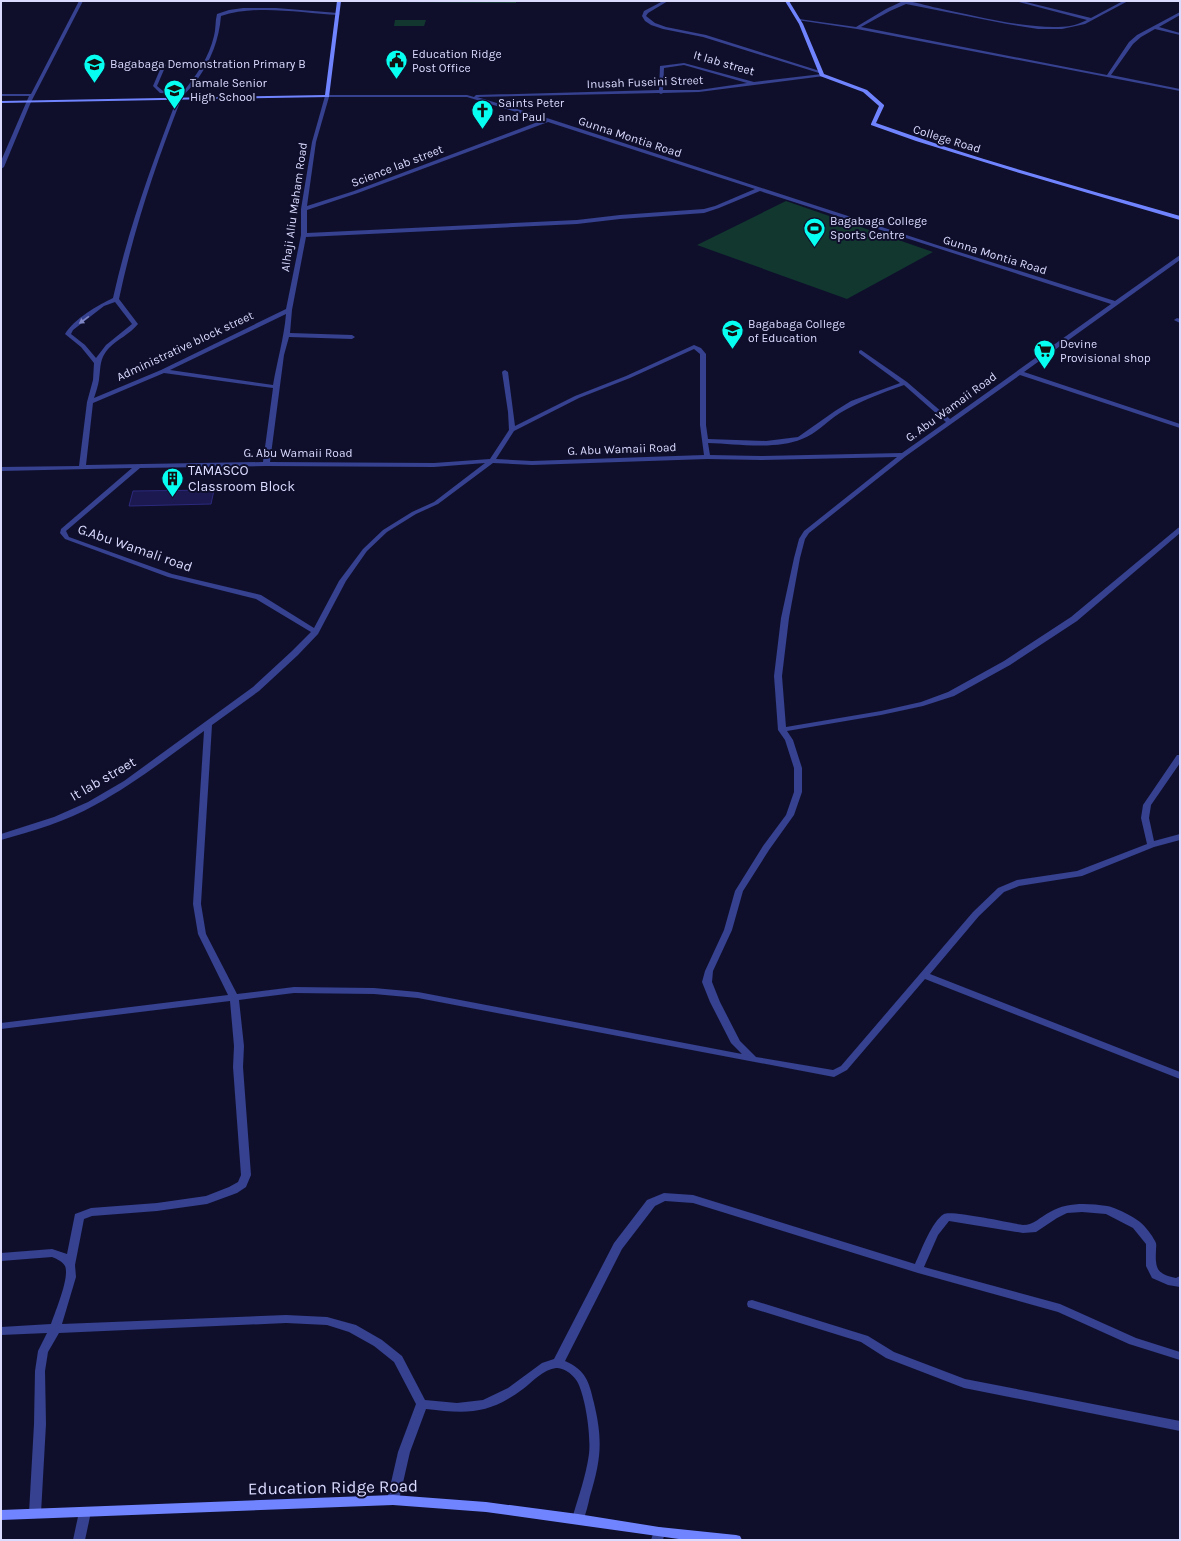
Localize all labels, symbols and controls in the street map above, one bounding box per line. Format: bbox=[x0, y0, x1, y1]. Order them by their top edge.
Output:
place label: Education Ridge Post Office bbox=[412, 47, 502, 75]
public building icon: Education Ridge Post Office bbox=[383, 48, 409, 81]
street label: It lab street bbox=[692, 48, 757, 78]
school or university icon: Bagabaga Demonstration Primary B bbox=[81, 51, 107, 84]
place label: Bagabaga Demonstration Primary B bbox=[110, 57, 306, 71]
street label: Inusah Fuseini Street bbox=[586, 73, 704, 91]
place label: Tamale Senior High School bbox=[190, 76, 268, 104]
school or university icon: Tamale Senior High School bbox=[162, 77, 188, 110]
place label: Saints Peter and Paul bbox=[498, 96, 565, 124]
church icon: Saints Peter and Paul bbox=[470, 97, 496, 130]
street label: Gunna Montia Road bbox=[576, 114, 684, 160]
street label: College Road bbox=[911, 122, 983, 156]
street label: Alhaji Aliu Maham Road bbox=[278, 141, 310, 273]
street label: Science lab street bbox=[349, 142, 445, 190]
place label: Bagabaga College Sports Centre bbox=[830, 214, 927, 242]
sports icon: Bagabaga College Sports Centre bbox=[802, 215, 828, 248]
street label: Gunna Montia Road bbox=[941, 233, 1049, 277]
street label: Administrative block street bbox=[114, 308, 256, 384]
one-way arrow bbox=[78, 316, 89, 324]
place label: Bagabaga College of Education bbox=[748, 317, 845, 345]
school or university icon: Bagabaga College of Education bbox=[720, 318, 746, 351]
place label: Devine Provisional shop bbox=[1060, 337, 1151, 365]
supermarket icon: Devine Provisional shop bbox=[1032, 338, 1058, 371]
street label: G. Abu Wamaii Road bbox=[903, 369, 999, 445]
street label: G. Abu Wamaii Road bbox=[567, 440, 677, 458]
street label: G. Abu Wamaii Road bbox=[243, 446, 353, 460]
place label: TAMASCO Classroom Block bbox=[188, 462, 295, 495]
building icon: TAMASCO Classroom Block bbox=[159, 465, 185, 498]
street label: G.Abu Wamali road bbox=[75, 520, 195, 576]
street label: It lab street bbox=[67, 753, 139, 805]
street label: Education Ridge Road bbox=[248, 1476, 418, 1498]

